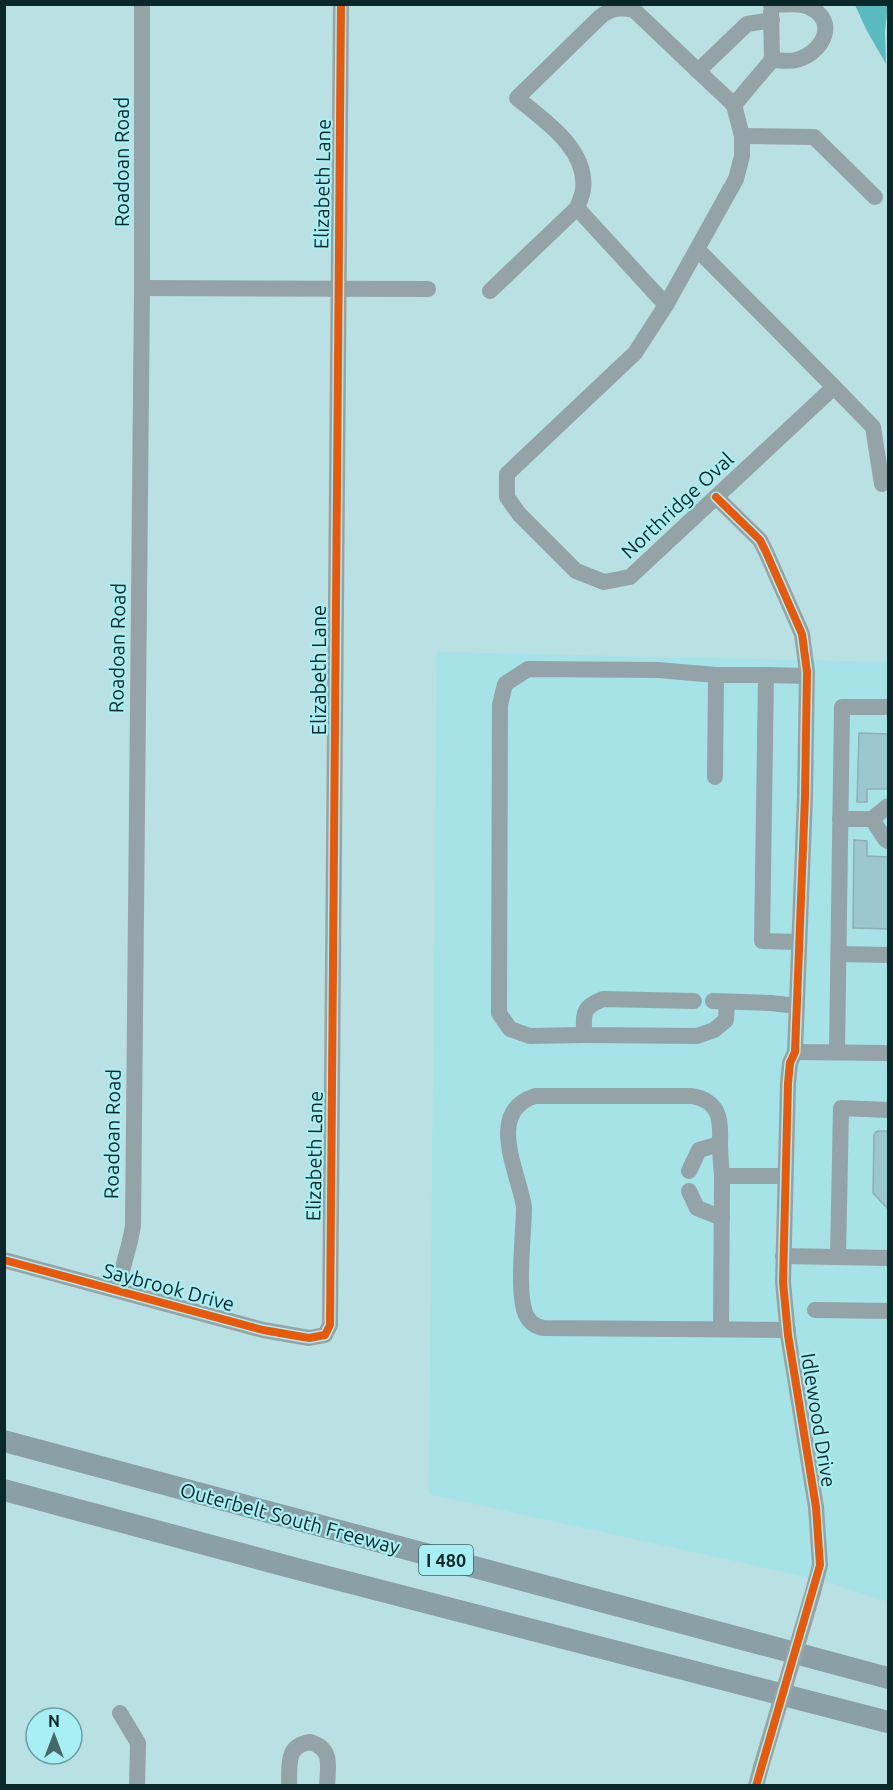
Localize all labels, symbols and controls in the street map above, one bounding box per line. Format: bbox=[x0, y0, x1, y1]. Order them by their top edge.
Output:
street label: Roadoan Road bbox=[110, 97, 133, 227]
street label: Elizabeth Lane bbox=[309, 119, 335, 249]
street label: Northridge Oval bbox=[616, 447, 738, 563]
street label: Roadoan Road bbox=[104, 583, 130, 713]
street label: Elizabeth Lane bbox=[307, 605, 330, 735]
street label: Roadoan Road bbox=[99, 1069, 125, 1199]
street label: Elizabeth Lane bbox=[301, 1091, 327, 1221]
street label: Saybrook Drive bbox=[101, 1258, 237, 1316]
street label: Idlewood Drive bbox=[797, 1351, 841, 1489]
street label: Outerbelt South Freeway bbox=[178, 1478, 403, 1559]
road number: I 480 bbox=[419, 1545, 473, 1575]
north arrow bbox=[24, 1706, 84, 1766]
text: N bbox=[48, 1712, 60, 1730]

